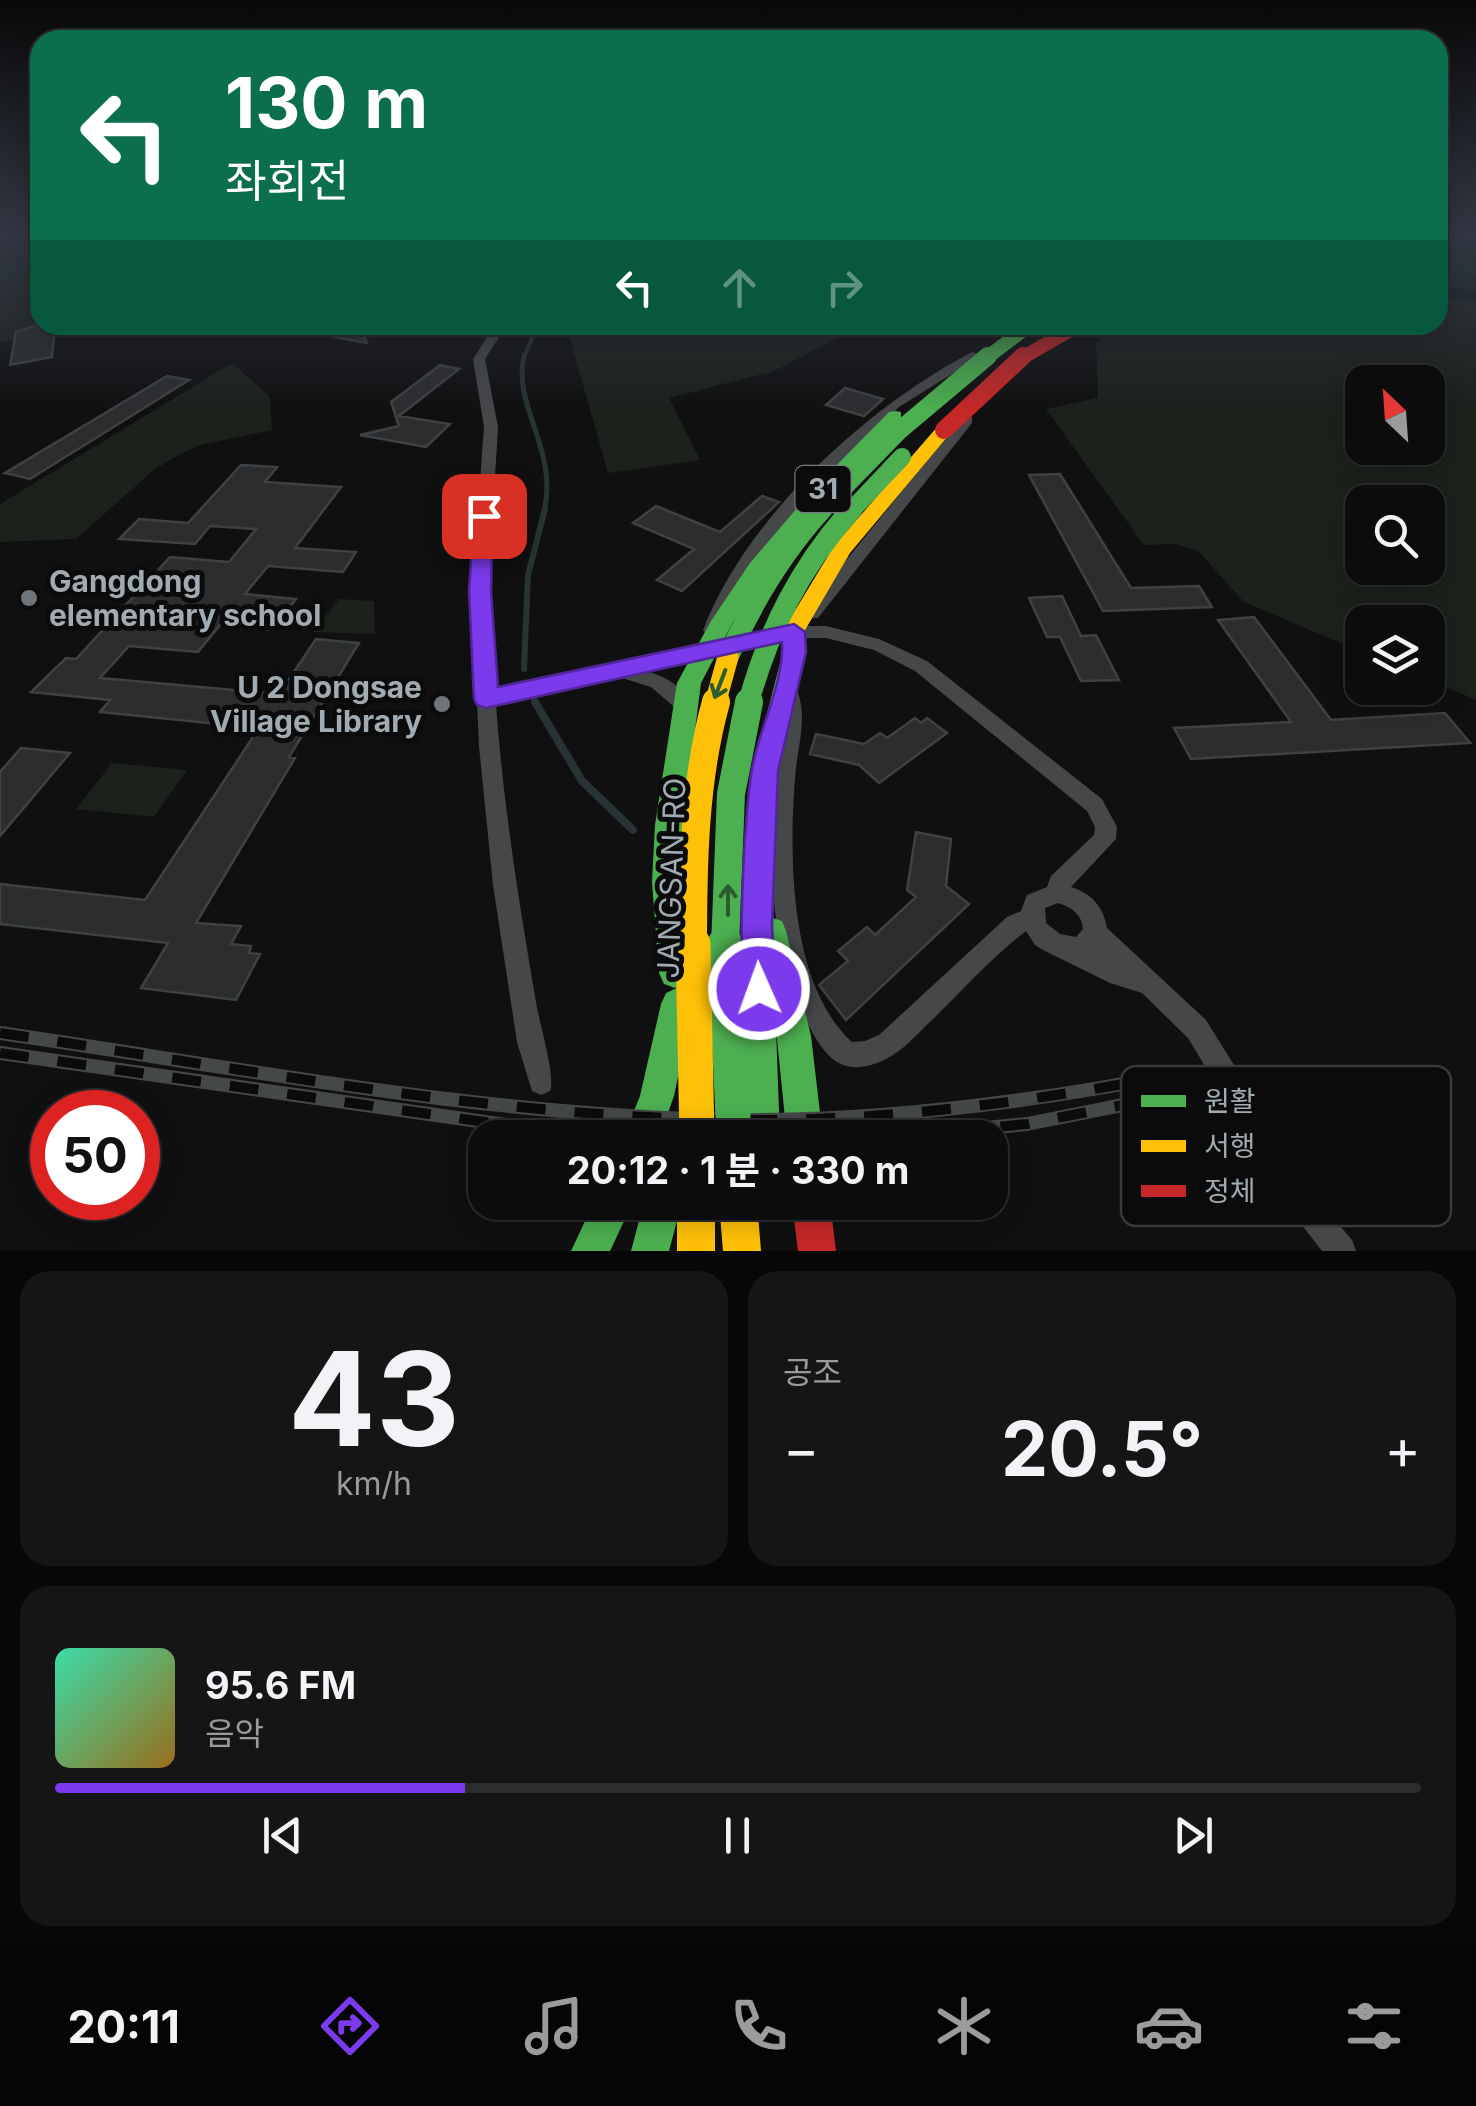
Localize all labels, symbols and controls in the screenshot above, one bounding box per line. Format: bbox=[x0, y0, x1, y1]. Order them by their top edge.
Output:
text: 130 m bbox=[225, 60, 428, 145]
icon: left bbox=[60, 70, 190, 200]
text: 좌회전 bbox=[225, 153, 349, 208]
icon: left bbox=[607, 260, 662, 315]
icon: ahead bbox=[712, 260, 767, 315]
icon: right bbox=[817, 260, 872, 315]
north arrow bbox=[1345, 365, 1445, 465]
map controls bbox=[1345, 365, 1445, 705]
road number: 31 bbox=[796, 466, 850, 512]
pin bbox=[442, 474, 527, 559]
button: search bbox=[1345, 485, 1445, 585]
icon: arrive bbox=[457, 489, 512, 544]
place label: Gangdong elementary school bbox=[49, 563, 321, 633]
marker: Gangdong elementary school bbox=[18, 587, 40, 609]
button: layers bbox=[1345, 605, 1445, 705]
one-way arrow bbox=[710, 667, 728, 698]
place label: U 2 Dongsae Village Library bbox=[210, 669, 422, 739]
marker: U 2 Dongsae Village Library bbox=[431, 693, 453, 715]
street label: JANGSAN-RO bbox=[650, 777, 692, 979]
one-way arrow bbox=[718, 885, 737, 917]
position arrow bbox=[707, 937, 811, 1041]
legend bbox=[1121, 1066, 1451, 1226]
text: 원활 bbox=[1204, 1084, 1256, 1118]
speed limit sign: 50 bbox=[30, 1090, 160, 1220]
text: 서행 bbox=[1204, 1129, 1256, 1163]
text: 20:12 · 1 분 · 330 m bbox=[567, 1147, 909, 1193]
text: 정체 bbox=[1204, 1174, 1256, 1208]
text: 43 bbox=[288, 1320, 460, 1477]
text: 공조 bbox=[783, 1353, 842, 1392]
text: 20.5° bbox=[1001, 1403, 1203, 1494]
text: − bbox=[783, 1416, 819, 1482]
text: + bbox=[1385, 1416, 1421, 1482]
text: km/h bbox=[336, 1464, 412, 1503]
text: 95.6 FM bbox=[205, 1662, 356, 1708]
text: 음악 bbox=[205, 1714, 264, 1753]
icon: previous bbox=[255, 1808, 310, 1863]
icon: pause bbox=[710, 1808, 765, 1863]
icon: next bbox=[1166, 1808, 1221, 1863]
icon: directions bbox=[315, 1991, 385, 2061]
icon: music bbox=[519, 1991, 589, 2061]
icon: phone bbox=[724, 1991, 794, 2061]
icon: climate bbox=[929, 1991, 999, 2061]
icon: car bbox=[1134, 1991, 1204, 2061]
icon: filters bbox=[1339, 1991, 1409, 2061]
text: 20:11 bbox=[67, 1999, 180, 2054]

